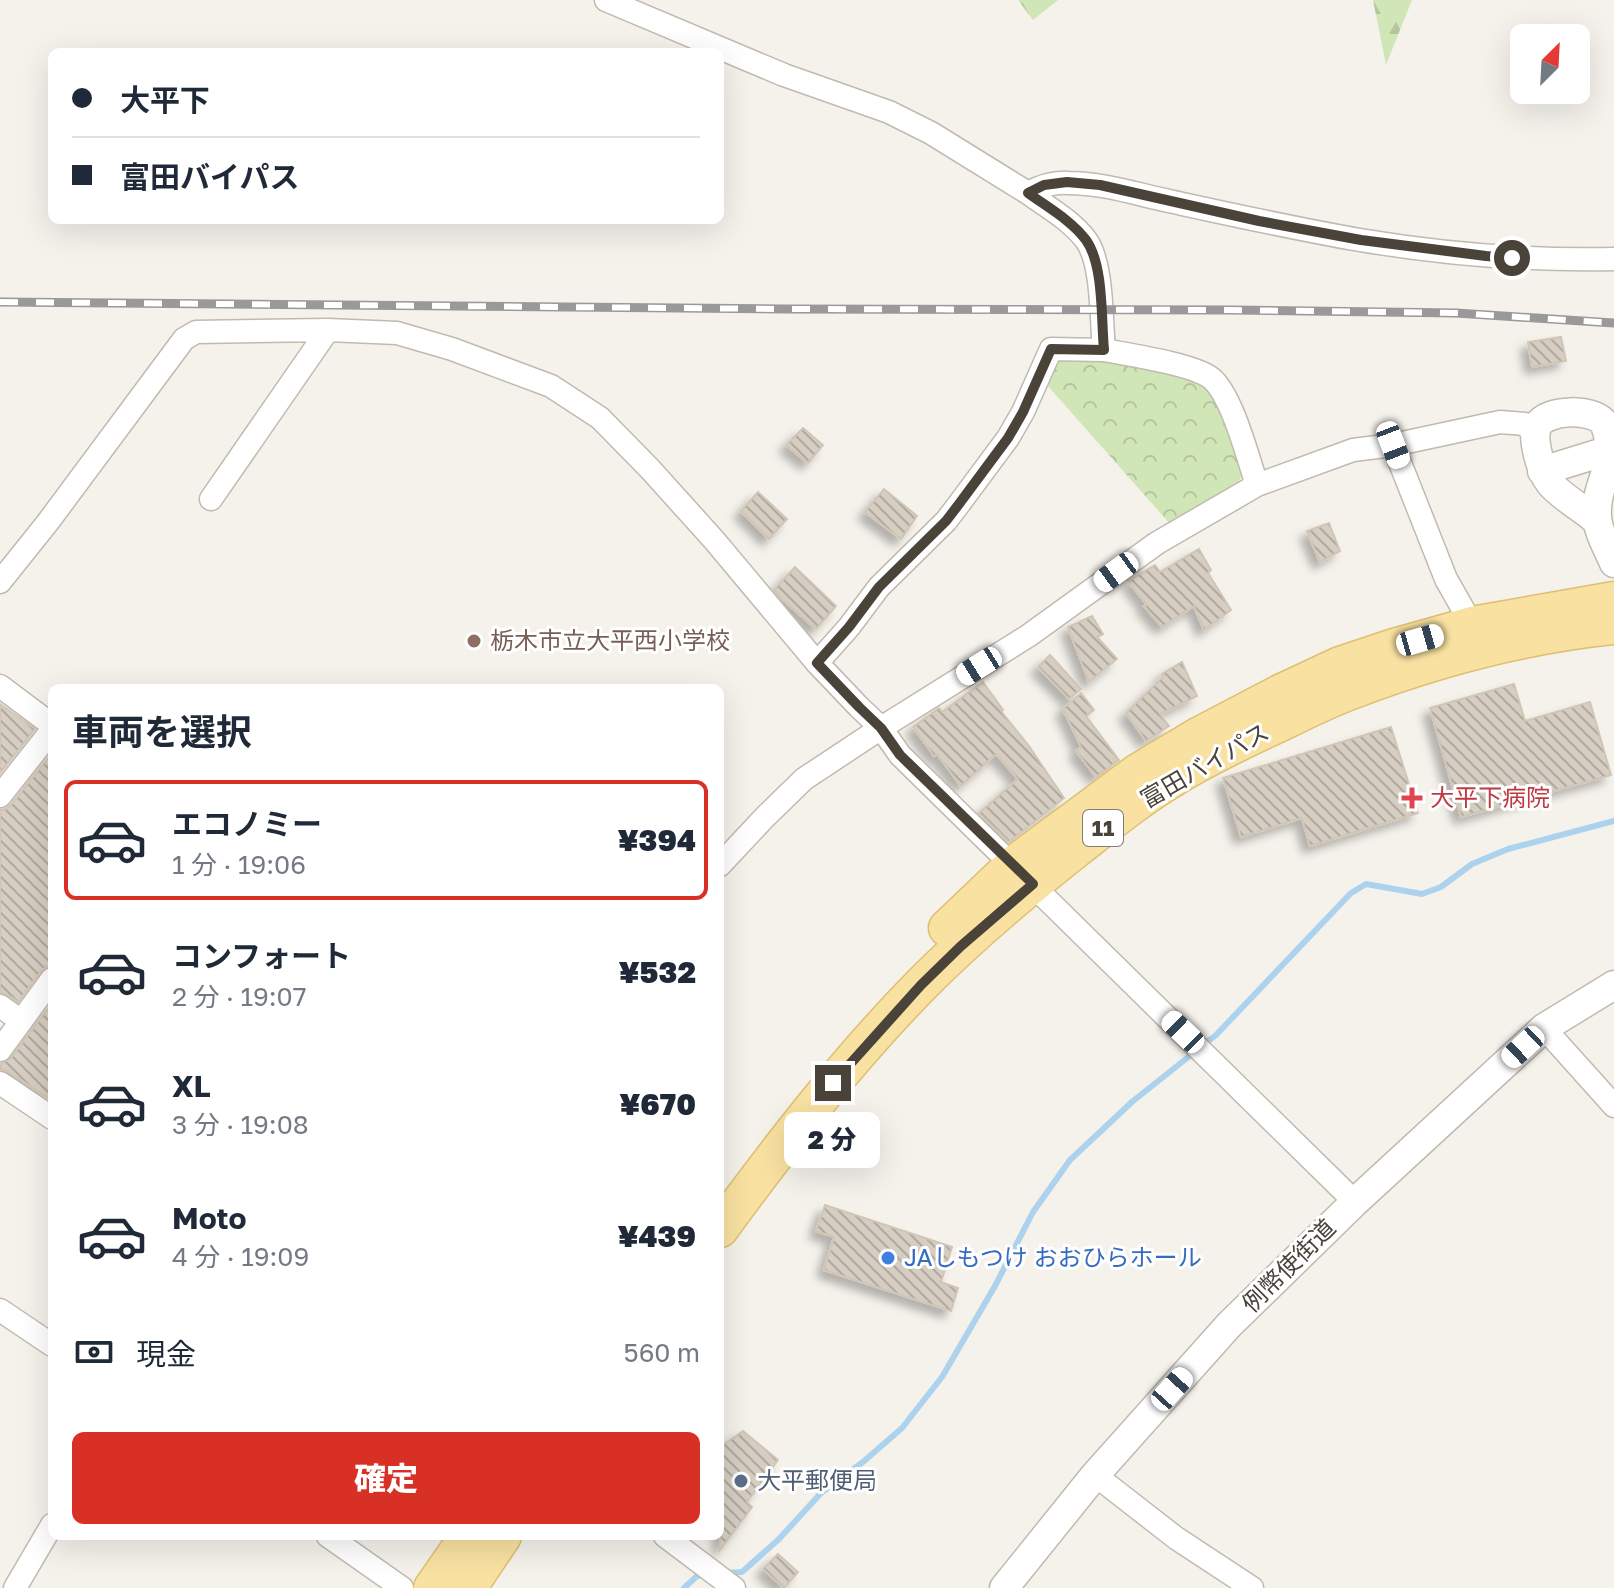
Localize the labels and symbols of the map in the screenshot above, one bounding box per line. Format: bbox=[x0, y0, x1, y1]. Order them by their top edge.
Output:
north arrow bbox=[1510, 24, 1590, 104]
route start bbox=[1494, 240, 1530, 276]
car bbox=[1373, 418, 1413, 472]
car bbox=[1090, 548, 1142, 596]
car bbox=[1394, 622, 1446, 658]
place label: 栃木市立大平西小学校 bbox=[490, 625, 730, 654]
marker: 栃木市立大平西小学校 bbox=[465, 632, 483, 650]
car bbox=[952, 643, 1006, 689]
street label: 富田バイパス bbox=[1135, 716, 1274, 813]
place label: 大平下病院 bbox=[1430, 782, 1550, 811]
marker: 大平下病院 bbox=[1401, 787, 1423, 809]
road number: 11 bbox=[1083, 810, 1123, 846]
car bbox=[1157, 1007, 1209, 1057]
car bbox=[1497, 1022, 1549, 1072]
route end bbox=[815, 1065, 851, 1101]
callout: 2 分 bbox=[785, 1111, 881, 1167]
street label: 例幣使街道 bbox=[1235, 1212, 1341, 1318]
place label: JAしもつけ おおひらホール bbox=[904, 1242, 1202, 1271]
marker: JAしもつけ おおひらホール bbox=[879, 1249, 897, 1267]
car bbox=[1147, 1363, 1197, 1415]
place label: 大平郵便局 bbox=[757, 1465, 877, 1494]
marker: 大平郵便局 bbox=[732, 1472, 750, 1490]

